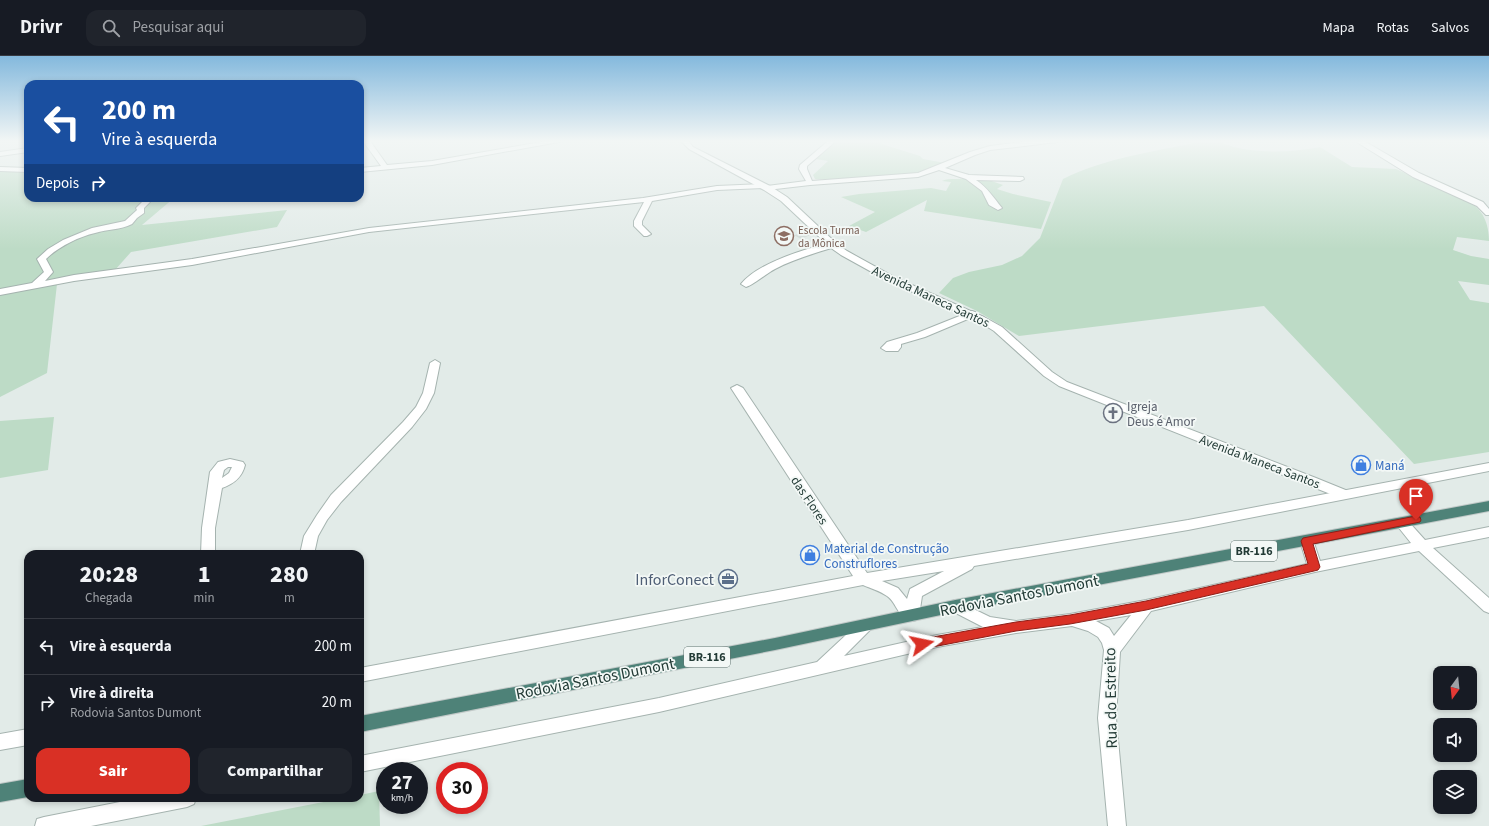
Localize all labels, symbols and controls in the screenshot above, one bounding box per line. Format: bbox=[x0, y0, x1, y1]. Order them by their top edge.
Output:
search box bbox=[86, 10, 366, 46]
text: Drivr bbox=[20, 14, 62, 41]
icon: search bbox=[100, 17, 122, 39]
text: Pesquisar aqui bbox=[132, 17, 224, 38]
text: Mapa bbox=[1323, 18, 1354, 38]
text: Rotas bbox=[1376, 18, 1409, 38]
text: Salvos bbox=[1431, 18, 1469, 38]
text: 200 m bbox=[102, 90, 176, 130]
icon: left bbox=[36, 96, 88, 148]
text: Vire à esquerda bbox=[102, 127, 217, 152]
icon: right bbox=[87, 172, 109, 194]
text: Depois bbox=[36, 173, 79, 194]
place label: Escola Turma da Mônica bbox=[798, 223, 860, 251]
school or university icon: Escola Turma da Mônica bbox=[773, 225, 795, 247]
street label: Avenida Maneca Santos bbox=[869, 262, 993, 332]
place label: Igreja Deus é Amor bbox=[1127, 398, 1195, 431]
church icon: Igreja Deus é Amor bbox=[1102, 402, 1124, 424]
street label: Avenida Maneca Santos bbox=[1197, 431, 1323, 493]
shop icon: Maná bbox=[1350, 454, 1372, 476]
place label: Maná bbox=[1375, 457, 1405, 475]
street label: das Flores bbox=[786, 473, 832, 529]
pin bbox=[1399, 479, 1433, 520]
icon: arrive bbox=[1405, 485, 1427, 507]
place label: Material de Construção Construflores bbox=[824, 540, 949, 573]
road number: BR-116 bbox=[1231, 541, 1277, 561]
shop icon: Material de Construção Construflores bbox=[799, 544, 821, 566]
text: 20:28 bbox=[79, 557, 138, 592]
text: 1 bbox=[198, 557, 211, 592]
text: 280 bbox=[270, 557, 309, 592]
office icon: InforConect bbox=[717, 568, 739, 590]
place label: InforConect bbox=[635, 569, 715, 591]
street label: Rodovia Santos Dumont bbox=[938, 570, 1101, 622]
text: Chegada bbox=[85, 589, 133, 607]
text: min bbox=[194, 589, 215, 607]
text: m bbox=[284, 589, 295, 607]
position arrow bbox=[901, 623, 943, 665]
icon: left bbox=[36, 636, 58, 658]
text: Vire à esquerda bbox=[70, 636, 172, 657]
text: 200 m bbox=[314, 636, 352, 657]
road number: BR-116 bbox=[684, 647, 730, 667]
street label: Rua do Estreito bbox=[1099, 647, 1123, 749]
street label: Rodovia Santos Dumont bbox=[514, 653, 677, 705]
north arrow bbox=[1433, 666, 1477, 710]
map controls bbox=[1433, 666, 1477, 814]
text: Vire à direita bbox=[70, 683, 154, 704]
icon: right bbox=[36, 692, 58, 714]
text: 20 m bbox=[322, 692, 352, 713]
text: Rodovia Santos Dumont bbox=[70, 704, 201, 722]
button: sound bbox=[1433, 718, 1477, 762]
button: Sair bbox=[36, 748, 190, 794]
button: Compartilhar bbox=[198, 748, 352, 794]
speed limit sign: 30 bbox=[436, 762, 488, 814]
text: 27 bbox=[391, 769, 413, 797]
button: layers bbox=[1433, 770, 1477, 814]
text: km/h bbox=[391, 791, 413, 805]

